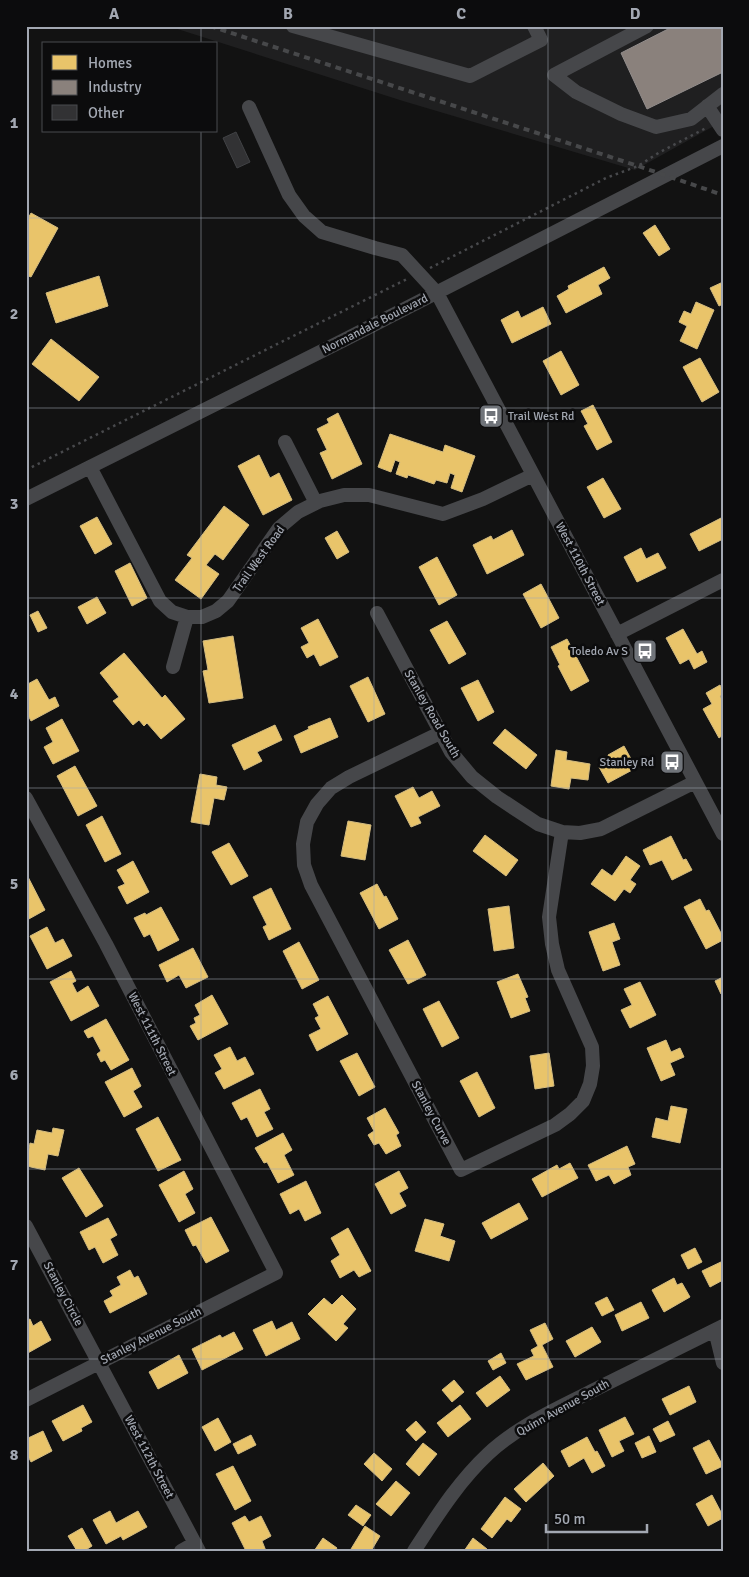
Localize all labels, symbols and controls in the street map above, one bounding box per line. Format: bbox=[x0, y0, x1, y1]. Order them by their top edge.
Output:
text: A bbox=[109, 4, 120, 24]
text: B bbox=[283, 4, 293, 24]
text: C bbox=[456, 4, 466, 24]
text: D bbox=[630, 4, 641, 24]
legend bbox=[42, 42, 218, 132]
text: Homes bbox=[88, 54, 132, 72]
text: Industry bbox=[88, 78, 141, 96]
text: Other bbox=[88, 104, 125, 122]
text: 1 bbox=[10, 113, 19, 133]
street label: Normandale Boulevard bbox=[319, 291, 431, 357]
text: 2 bbox=[10, 304, 18, 324]
bus stop icon: Trail West Rd bbox=[478, 403, 504, 429]
place label: Trail West Rd bbox=[508, 409, 574, 424]
text: 3 bbox=[10, 494, 18, 514]
street label: West 110th Street bbox=[552, 520, 608, 608]
street label: Trail West Road bbox=[230, 523, 288, 595]
bus stop icon: Toledo Av S bbox=[632, 638, 658, 664]
place label: Toledo Av S bbox=[570, 644, 628, 659]
street label: Stanley Road South bbox=[401, 667, 463, 761]
text: 4 bbox=[10, 684, 19, 704]
bus stop icon: Stanley Rd bbox=[659, 749, 685, 775]
place label: Stanley Rd bbox=[600, 755, 654, 770]
text: 5 bbox=[10, 874, 18, 894]
street label: West 111th Street bbox=[124, 990, 180, 1078]
text: 6 bbox=[10, 1065, 19, 1085]
street label: Stanley Curve bbox=[408, 1078, 454, 1148]
text: 7 bbox=[10, 1255, 19, 1275]
street label: Stanley Circle bbox=[40, 1259, 86, 1329]
street label: Stanley Avenue South bbox=[98, 1304, 204, 1368]
street label: Quinn Avenue South bbox=[514, 1376, 612, 1440]
street label: West 112th Street bbox=[121, 1413, 177, 1501]
text: 8 bbox=[10, 1445, 19, 1465]
scale bar bbox=[546, 1502, 648, 1534]
text: 50 m bbox=[554, 1510, 585, 1528]

